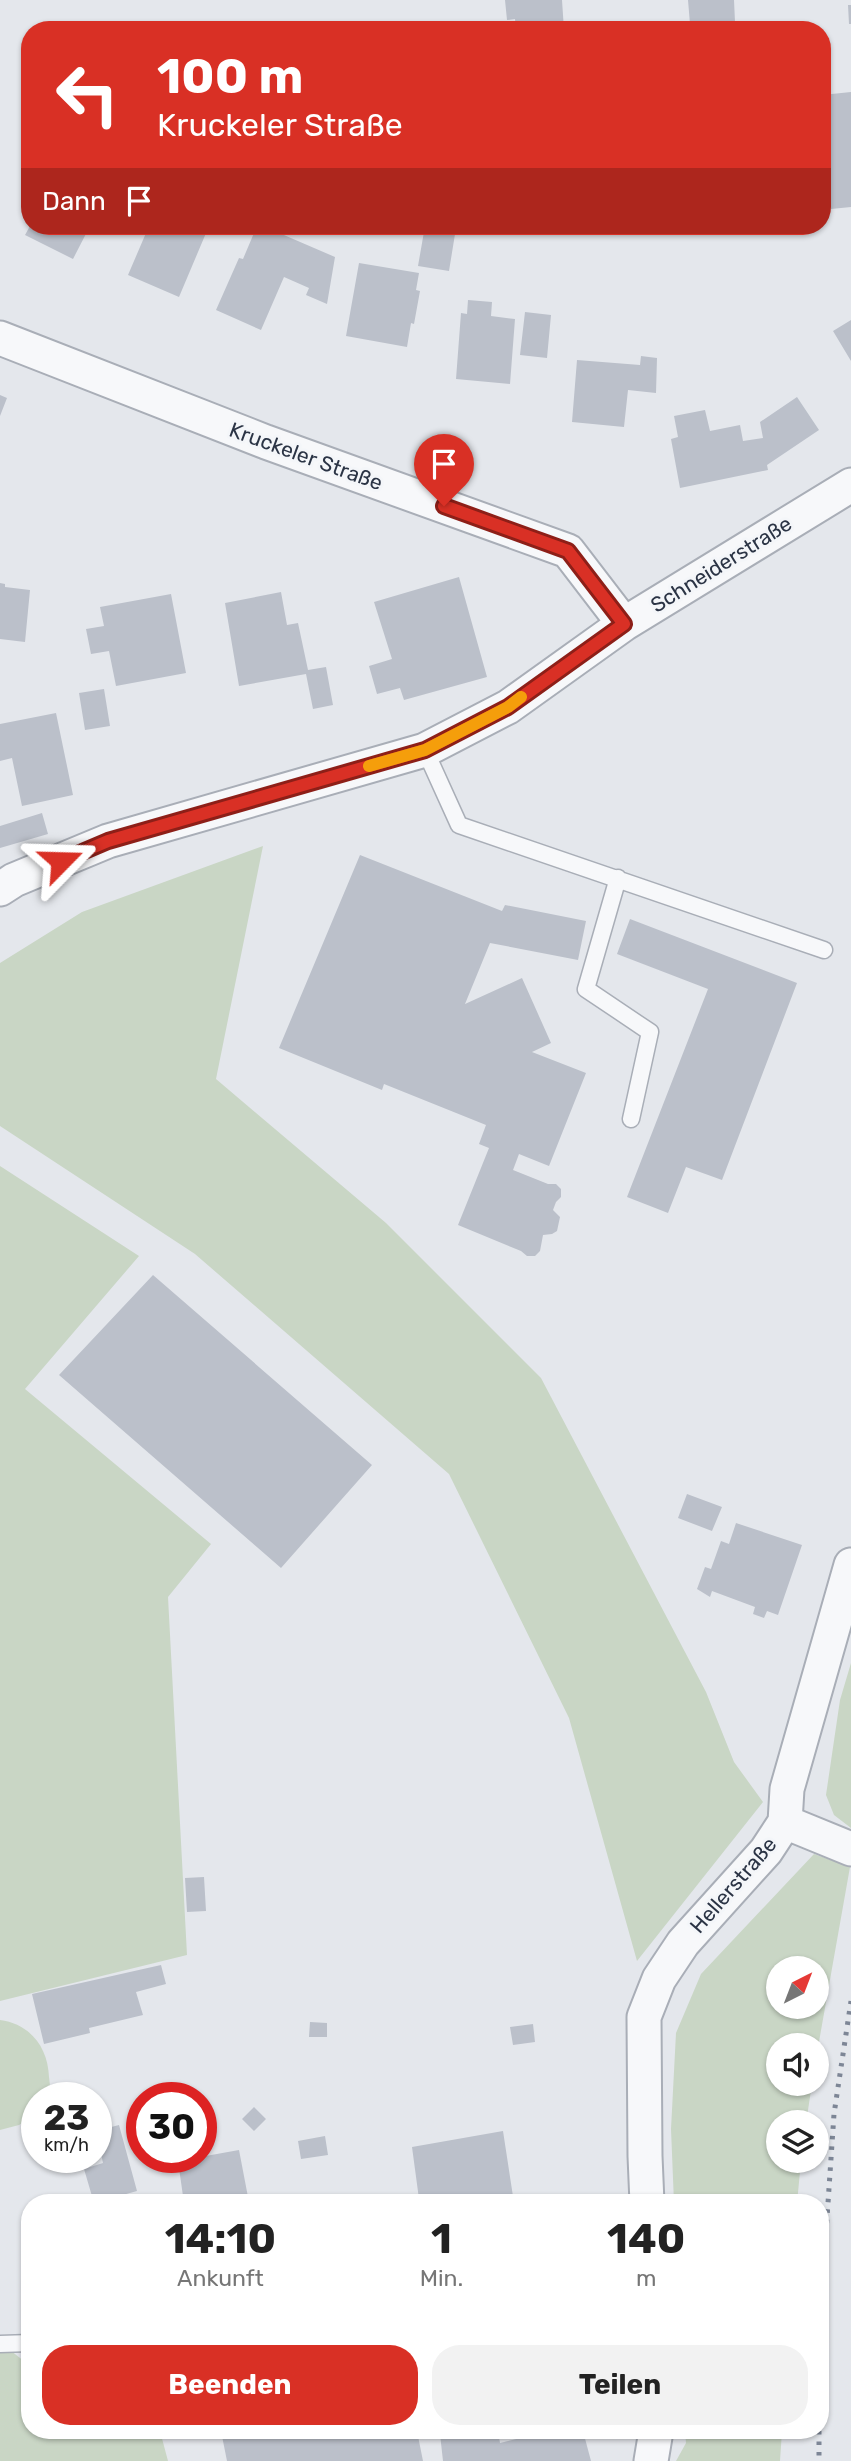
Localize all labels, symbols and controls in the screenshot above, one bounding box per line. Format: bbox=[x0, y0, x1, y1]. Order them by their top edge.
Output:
text: 100 m bbox=[157, 47, 303, 105]
icon: left bbox=[42, 49, 133, 140]
text: Kruckeler Straße bbox=[157, 106, 403, 144]
icon: arrive bbox=[120, 182, 158, 220]
text: Dann bbox=[42, 186, 106, 217]
street label: Kruckeler Straße bbox=[226, 417, 386, 495]
pin bbox=[414, 434, 474, 506]
icon: arrive bbox=[425, 445, 463, 483]
street label: Schneiderstraße bbox=[646, 511, 796, 617]
position arrow bbox=[24, 824, 98, 898]
street label: Hellerstraße bbox=[684, 1832, 782, 1938]
north arrow bbox=[766, 1956, 830, 2020]
map controls bbox=[766, 1956, 829, 2173]
button: sound bbox=[766, 2033, 829, 2096]
speed limit sign: 30 bbox=[126, 2082, 217, 2173]
text: 23 bbox=[44, 2097, 89, 2139]
button: layers bbox=[766, 2110, 829, 2173]
text: km/h bbox=[44, 2134, 89, 2156]
text: 14:10 bbox=[165, 2214, 276, 2264]
text: 1 bbox=[431, 2214, 452, 2264]
text: 140 bbox=[607, 2214, 685, 2264]
text: Ankunft bbox=[177, 2264, 264, 2292]
text: Min. bbox=[420, 2264, 463, 2292]
text: m bbox=[636, 2264, 656, 2292]
button: Beenden bbox=[42, 2345, 418, 2425]
button: Teilen bbox=[432, 2345, 808, 2425]

